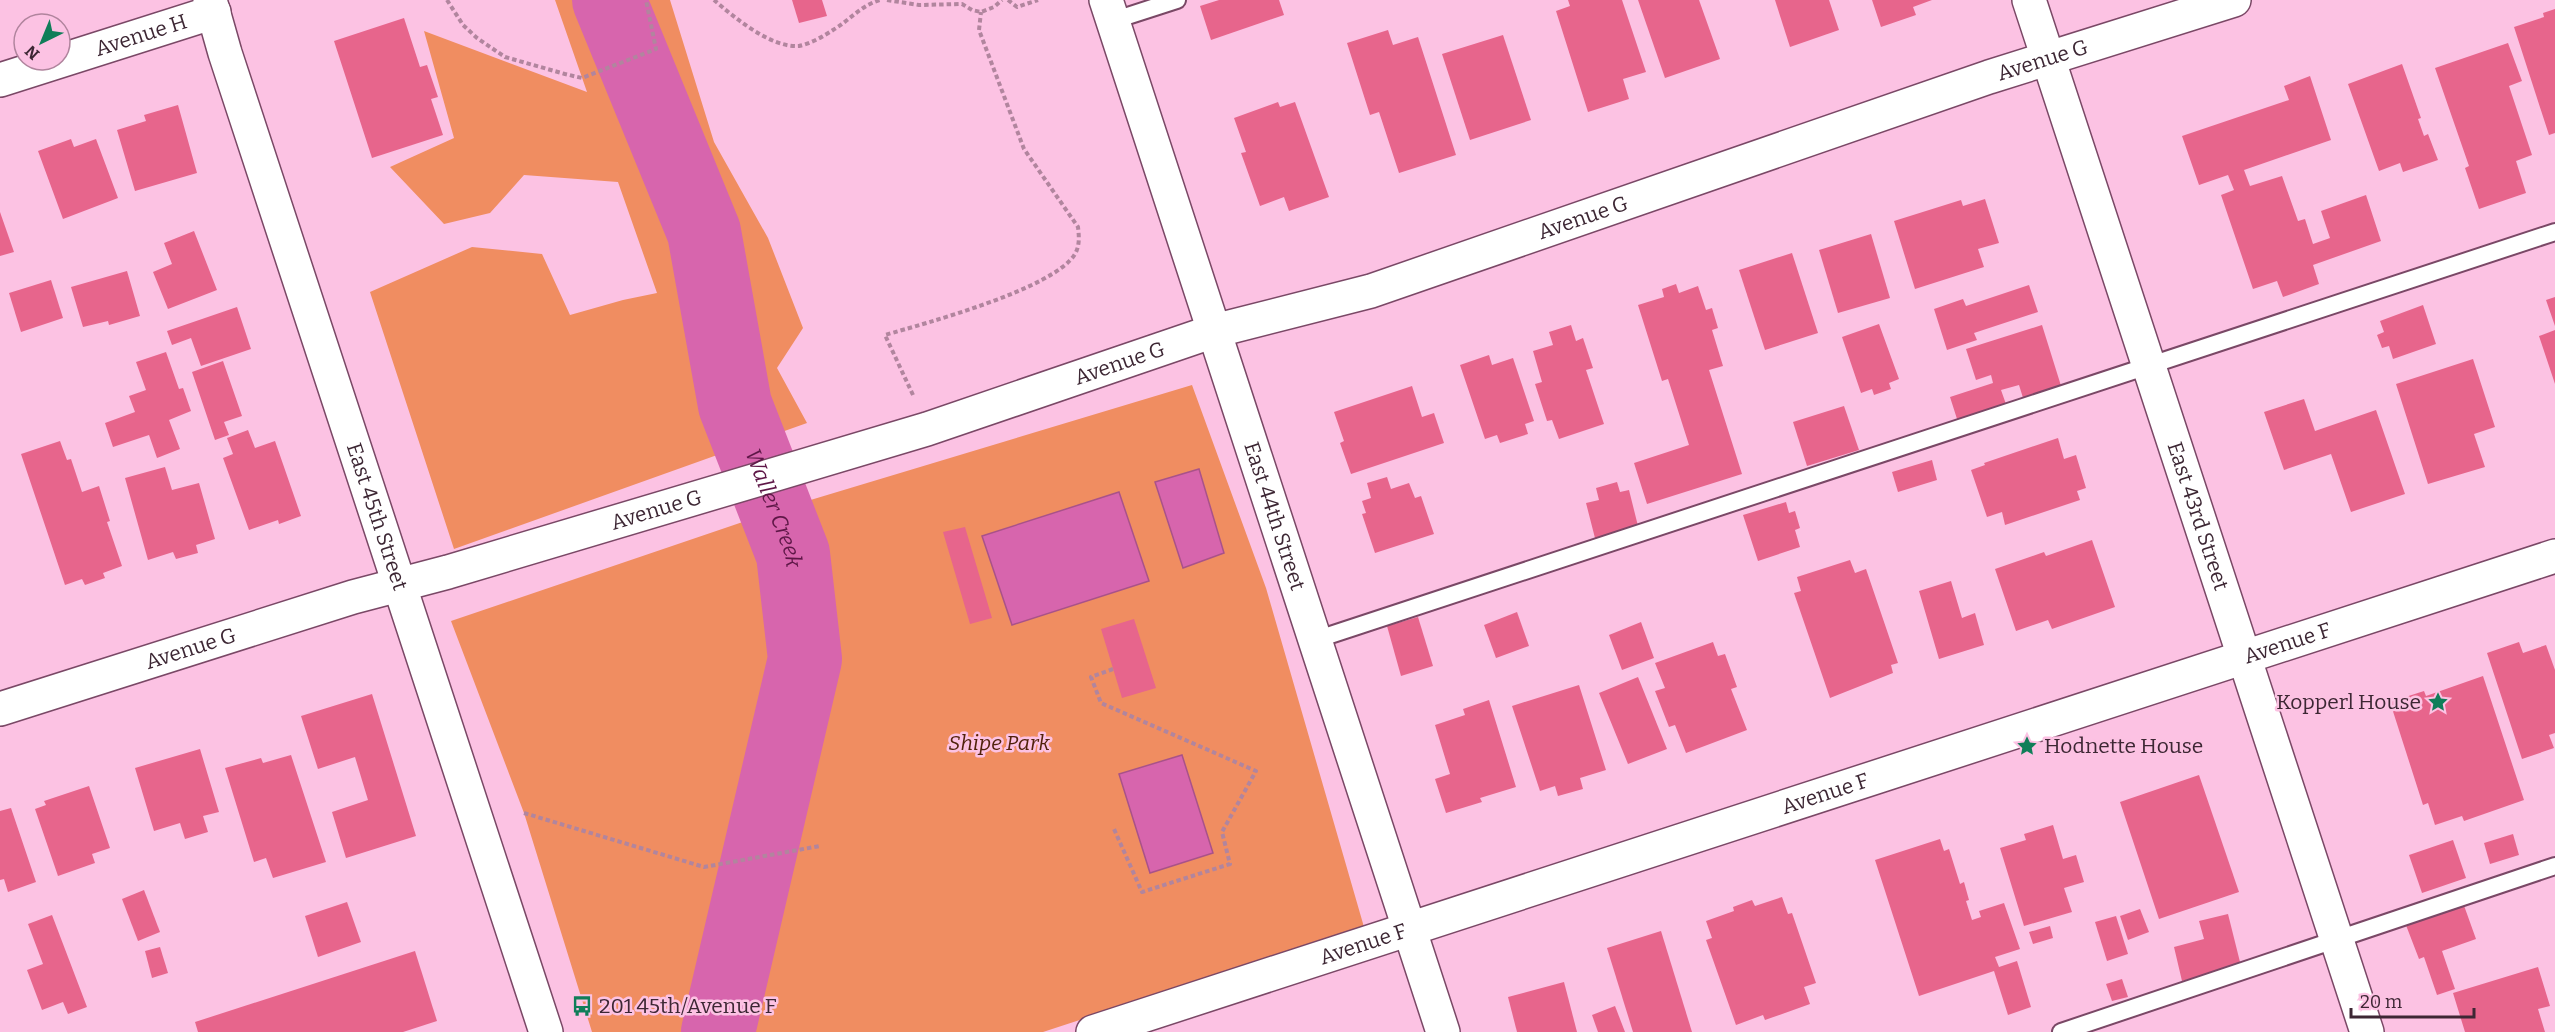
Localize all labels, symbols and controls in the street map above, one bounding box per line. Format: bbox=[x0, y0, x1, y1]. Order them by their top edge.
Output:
street label: Avenue H bbox=[92, 8, 190, 62]
north arrow bbox=[12, 12, 72, 72]
street label: Avenue G bbox=[1994, 34, 2091, 87]
text: N bbox=[21, 41, 43, 64]
street label: Avenue G bbox=[1534, 190, 1631, 245]
street label: Avenue G bbox=[1071, 336, 1168, 391]
street label: East 44th Street bbox=[1238, 439, 1311, 594]
street label: East 43rd Street bbox=[2162, 439, 2235, 594]
street label: East 45th Street bbox=[341, 440, 413, 594]
water label: Waller Creek bbox=[739, 445, 808, 570]
street label: Avenue G bbox=[608, 484, 705, 536]
street label: Avenue F bbox=[2241, 617, 2334, 669]
street label: Avenue G bbox=[142, 622, 239, 675]
place label: Kopperl House bbox=[2276, 689, 2421, 715]
place icon: Kopperl House bbox=[2426, 690, 2450, 714]
park label: Shipe Park bbox=[948, 730, 1050, 756]
place label: Hodnette House bbox=[2044, 733, 2203, 759]
place icon: Hodnette House bbox=[2015, 734, 2039, 758]
street label: Avenue F bbox=[1778, 767, 1872, 820]
street label: Avenue F bbox=[1316, 918, 1410, 970]
scale bar bbox=[2351, 981, 2474, 1019]
text: 20 m bbox=[2360, 991, 2402, 1013]
place label: 201 45th/Avenue F bbox=[599, 993, 777, 1019]
bus stop icon: 201 45th/Avenue F bbox=[570, 994, 594, 1018]

